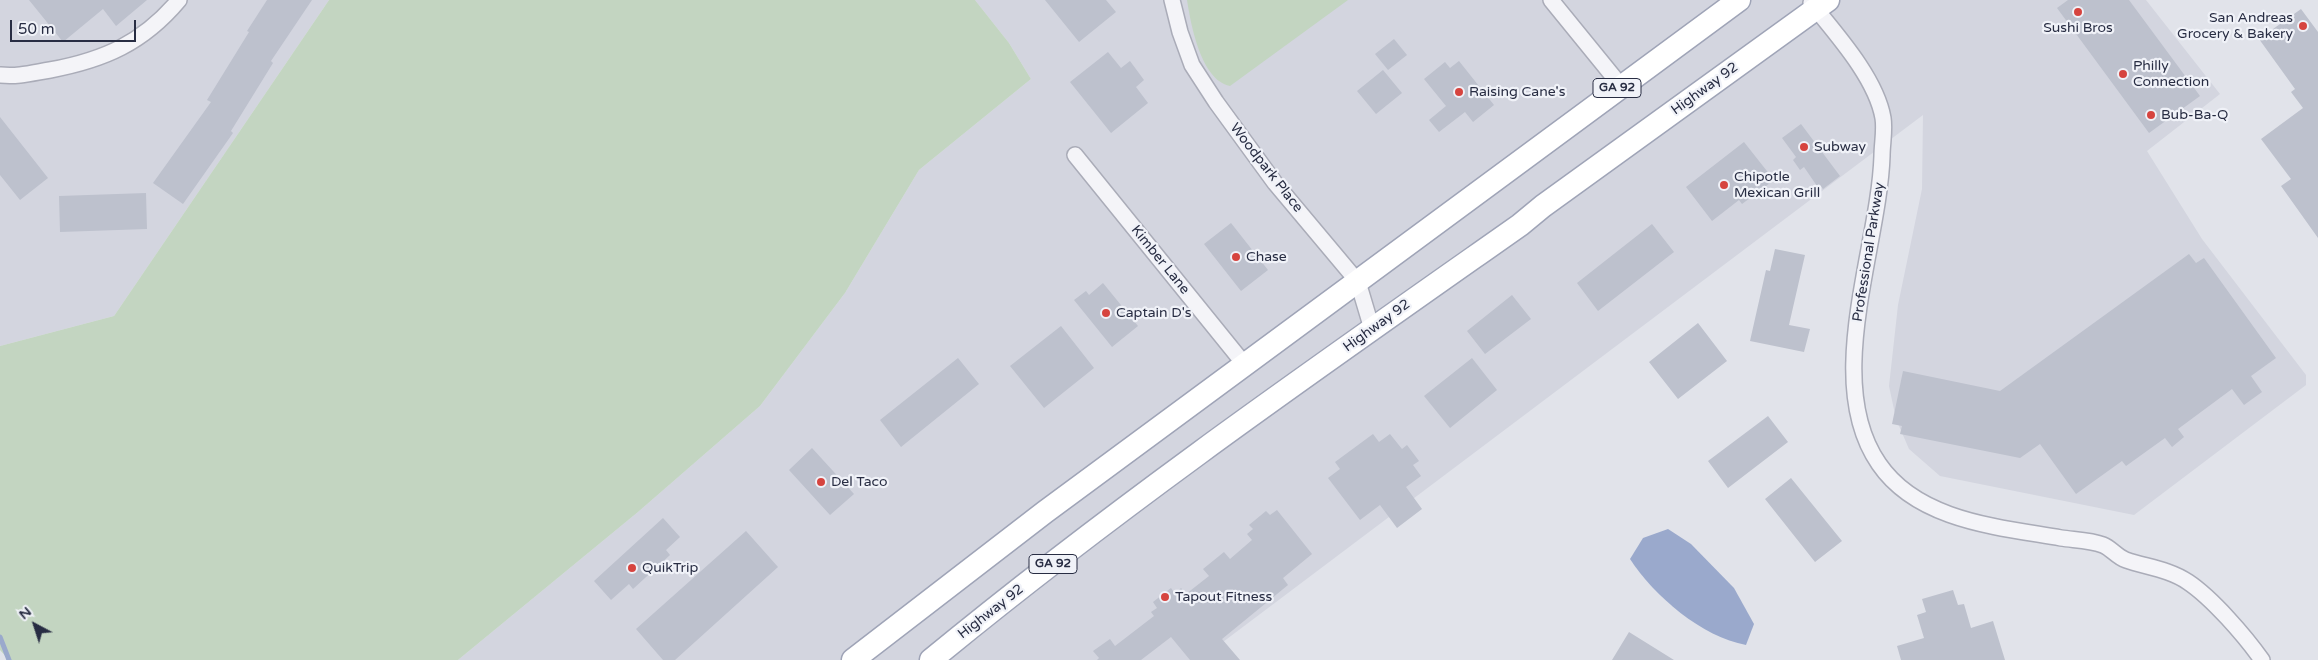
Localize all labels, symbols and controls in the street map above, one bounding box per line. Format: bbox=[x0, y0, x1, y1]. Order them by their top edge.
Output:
marker: Sushi Bros bbox=[2072, 6, 2084, 18]
scale bar bbox=[12, 10, 139, 42]
place label: San Andreas Grocery & Bakery bbox=[2177, 10, 2293, 42]
text: 50 m bbox=[18, 20, 55, 38]
place label: Sushi Bros bbox=[2043, 20, 2113, 36]
marker: San Andreas Grocery & Bakery bbox=[2297, 20, 2309, 32]
place label: Philly Connection bbox=[2133, 58, 2209, 90]
street label: Highway 92 bbox=[1668, 59, 1742, 119]
marker: Philly Connection bbox=[2117, 68, 2129, 80]
road number: GA 92 bbox=[1593, 78, 1641, 98]
place label: Raising Cane's bbox=[1469, 84, 1565, 100]
marker: Raising Cane's bbox=[1453, 86, 1465, 98]
place label: Bub-Ba-Q bbox=[2161, 107, 2228, 123]
marker: Bub-Ba-Q bbox=[2145, 109, 2157, 121]
street label: Woodpark Place bbox=[1226, 120, 1306, 216]
place label: Subway bbox=[1814, 139, 1866, 155]
marker: Subway bbox=[1798, 141, 1810, 153]
place label: Chipotle Mexican Grill bbox=[1734, 169, 1820, 202]
marker: Chipotle Mexican Grill bbox=[1718, 179, 1730, 191]
street label: Professional Parkway bbox=[1850, 181, 1888, 323]
street label: Kimber Lane bbox=[1127, 222, 1193, 298]
place label: Chase bbox=[1246, 249, 1287, 265]
marker: Chase bbox=[1230, 251, 1242, 263]
street label: Highway 92 bbox=[1340, 296, 1414, 356]
place label: Captain D's bbox=[1116, 305, 1192, 321]
marker: Captain D's bbox=[1100, 307, 1112, 319]
place label: Del Taco bbox=[831, 474, 887, 490]
marker: Del Taco bbox=[815, 476, 827, 488]
road number: GA 92 bbox=[1029, 554, 1077, 574]
place label: QuikTrip bbox=[642, 560, 698, 576]
marker: QuikTrip bbox=[626, 562, 638, 574]
street label: Highway 92 bbox=[955, 581, 1027, 643]
place label: Tapout Fitness bbox=[1175, 589, 1272, 605]
marker: Tapout Fitness bbox=[1159, 591, 1171, 603]
north arrow bbox=[10, 600, 60, 650]
text: N bbox=[15, 603, 35, 623]

